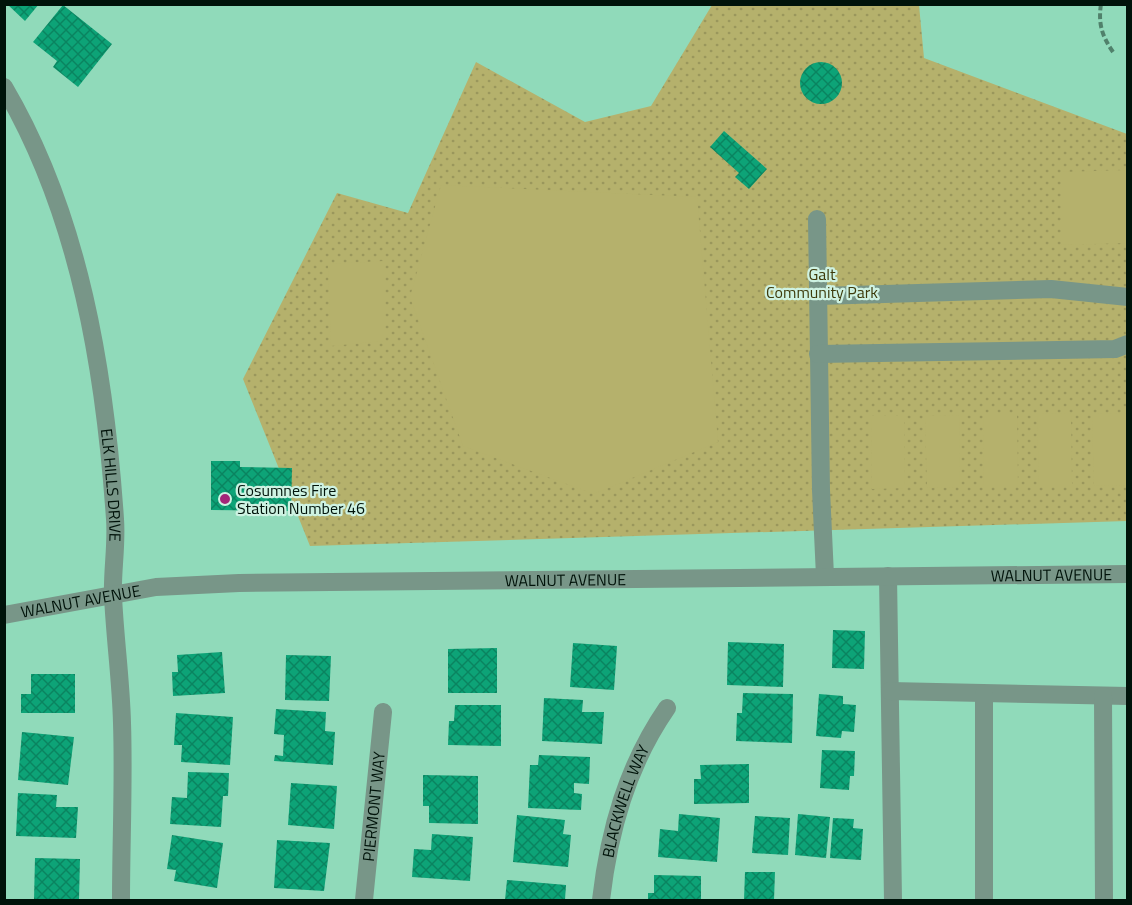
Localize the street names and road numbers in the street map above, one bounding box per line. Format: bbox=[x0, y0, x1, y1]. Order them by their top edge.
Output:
street label: ELK HILLS DRIVE bbox=[95, 427, 128, 542]
street label: WALNUT AVENUE bbox=[990, 562, 1112, 587]
street label: WALNUT AVENUE bbox=[505, 567, 626, 592]
street label: WALNUT AVENUE bbox=[19, 578, 143, 624]
street label: BLACKWELL WAY bbox=[596, 740, 655, 860]
street label: PIERMONT WAY bbox=[356, 750, 391, 862]

